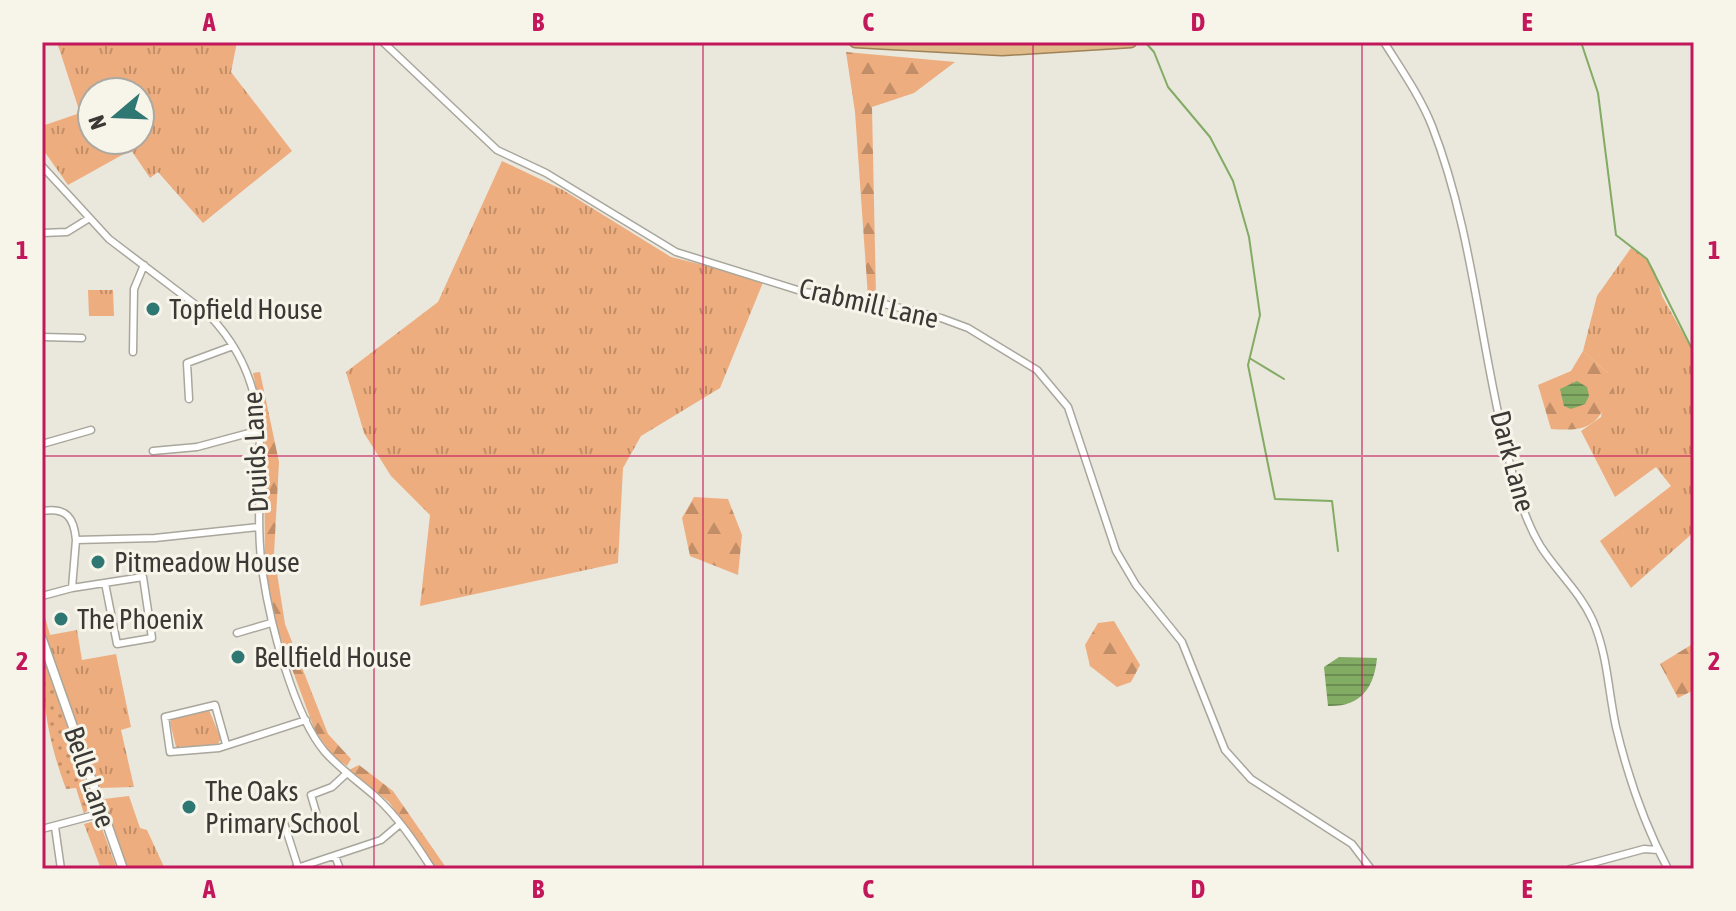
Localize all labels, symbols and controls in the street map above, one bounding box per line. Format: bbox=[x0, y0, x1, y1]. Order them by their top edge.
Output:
text: A bbox=[202, 7, 216, 37]
text: B bbox=[532, 7, 545, 37]
text: C bbox=[862, 7, 874, 37]
text: D bbox=[1191, 7, 1205, 37]
text: E bbox=[1521, 7, 1533, 37]
north arrow bbox=[76, 76, 156, 156]
text: N bbox=[83, 112, 111, 133]
text: 1 bbox=[16, 235, 28, 265]
text: 1 bbox=[1708, 235, 1720, 265]
street label: Crabmill Lane bbox=[796, 271, 942, 335]
place label: Topfield House bbox=[169, 293, 323, 325]
marker: Topfield House bbox=[144, 300, 162, 318]
street label: Druids Lane bbox=[236, 391, 274, 513]
street label: Dark Lane bbox=[1484, 407, 1542, 515]
place label: Pitmeadow House bbox=[114, 546, 300, 578]
marker: Pitmeadow House bbox=[89, 553, 107, 571]
place label: The Phoenix bbox=[77, 603, 203, 635]
marker: The Phoenix bbox=[52, 610, 70, 628]
place label: Bellfield House bbox=[254, 641, 412, 673]
text: 2 bbox=[16, 646, 28, 676]
text: 2 bbox=[1708, 646, 1720, 676]
marker: Bellfield House bbox=[229, 648, 247, 666]
street label: Bells Lane bbox=[58, 722, 122, 832]
place label: The Oaks Primary School bbox=[205, 775, 360, 839]
marker: The Oaks Primary School bbox=[180, 798, 198, 816]
text: A bbox=[202, 874, 216, 904]
text: B bbox=[532, 874, 545, 904]
text: C bbox=[862, 874, 874, 904]
text: D bbox=[1191, 874, 1205, 904]
text: E bbox=[1521, 874, 1533, 904]

